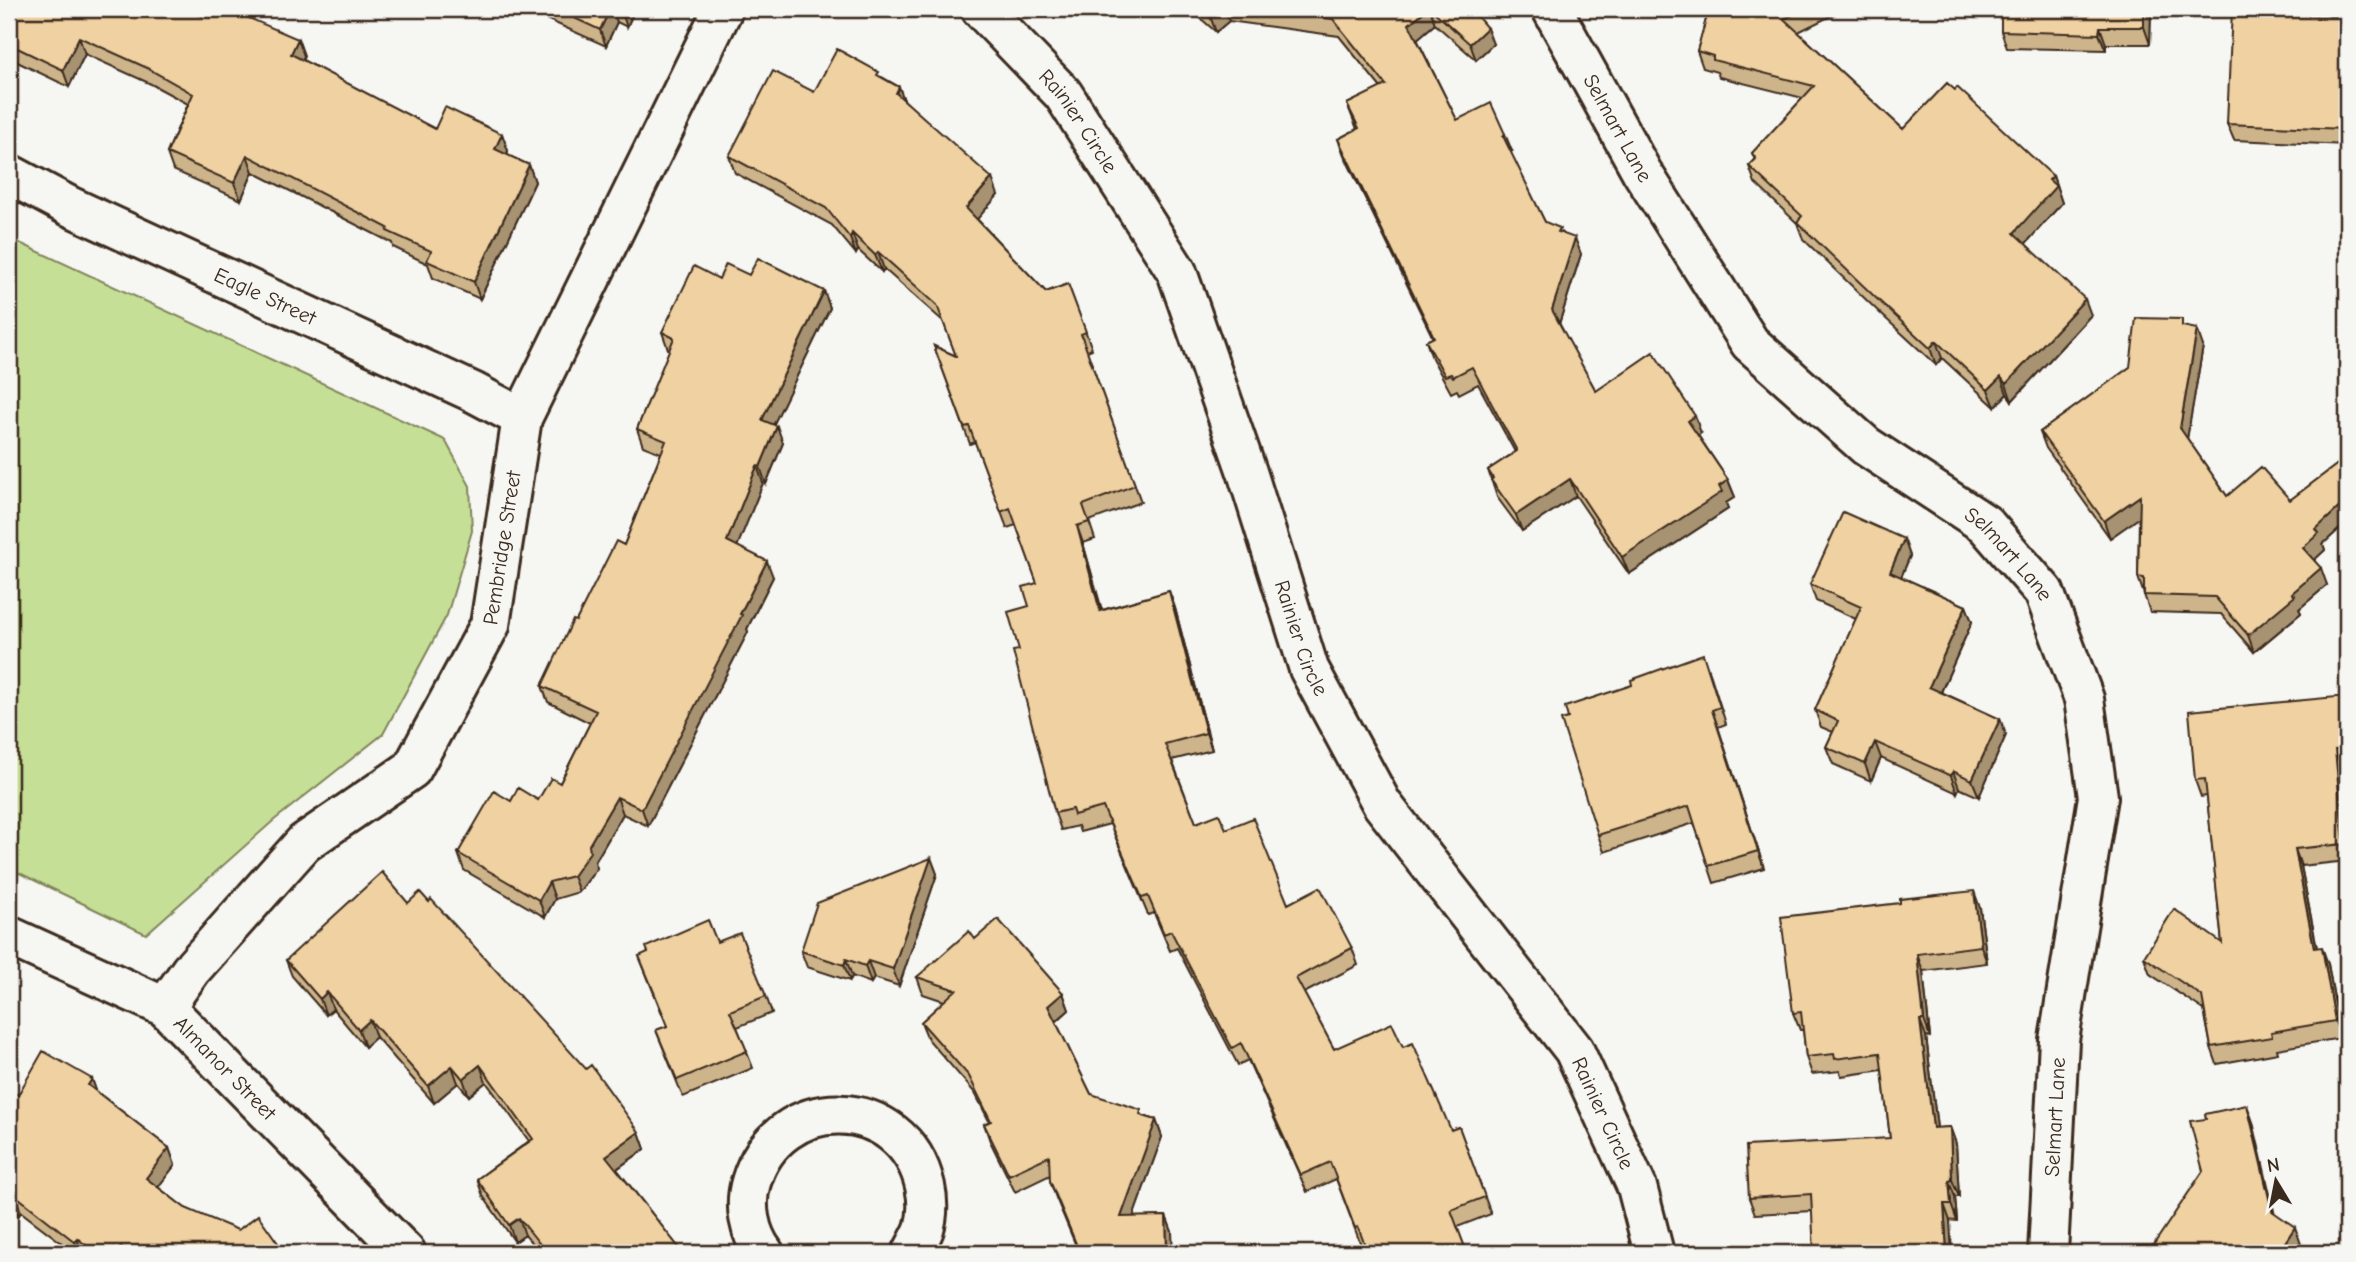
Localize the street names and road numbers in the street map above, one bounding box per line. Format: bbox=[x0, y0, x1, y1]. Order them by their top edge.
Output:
street label: Rainier Circle bbox=[1034, 64, 1122, 177]
street label: Selmart Lane bbox=[1578, 70, 1657, 186]
street label: Eagle Street bbox=[210, 263, 321, 331]
street label: Pembridge Street bbox=[478, 468, 526, 627]
street label: Selmart Lane bbox=[1960, 502, 2058, 604]
street label: Rainier Circle bbox=[1270, 577, 1333, 700]
street label: Almanor Street bbox=[169, 1011, 282, 1126]
street label: Rainier Circle bbox=[1567, 1053, 1639, 1173]
street label: Selmart Lane bbox=[2040, 1057, 2070, 1177]

